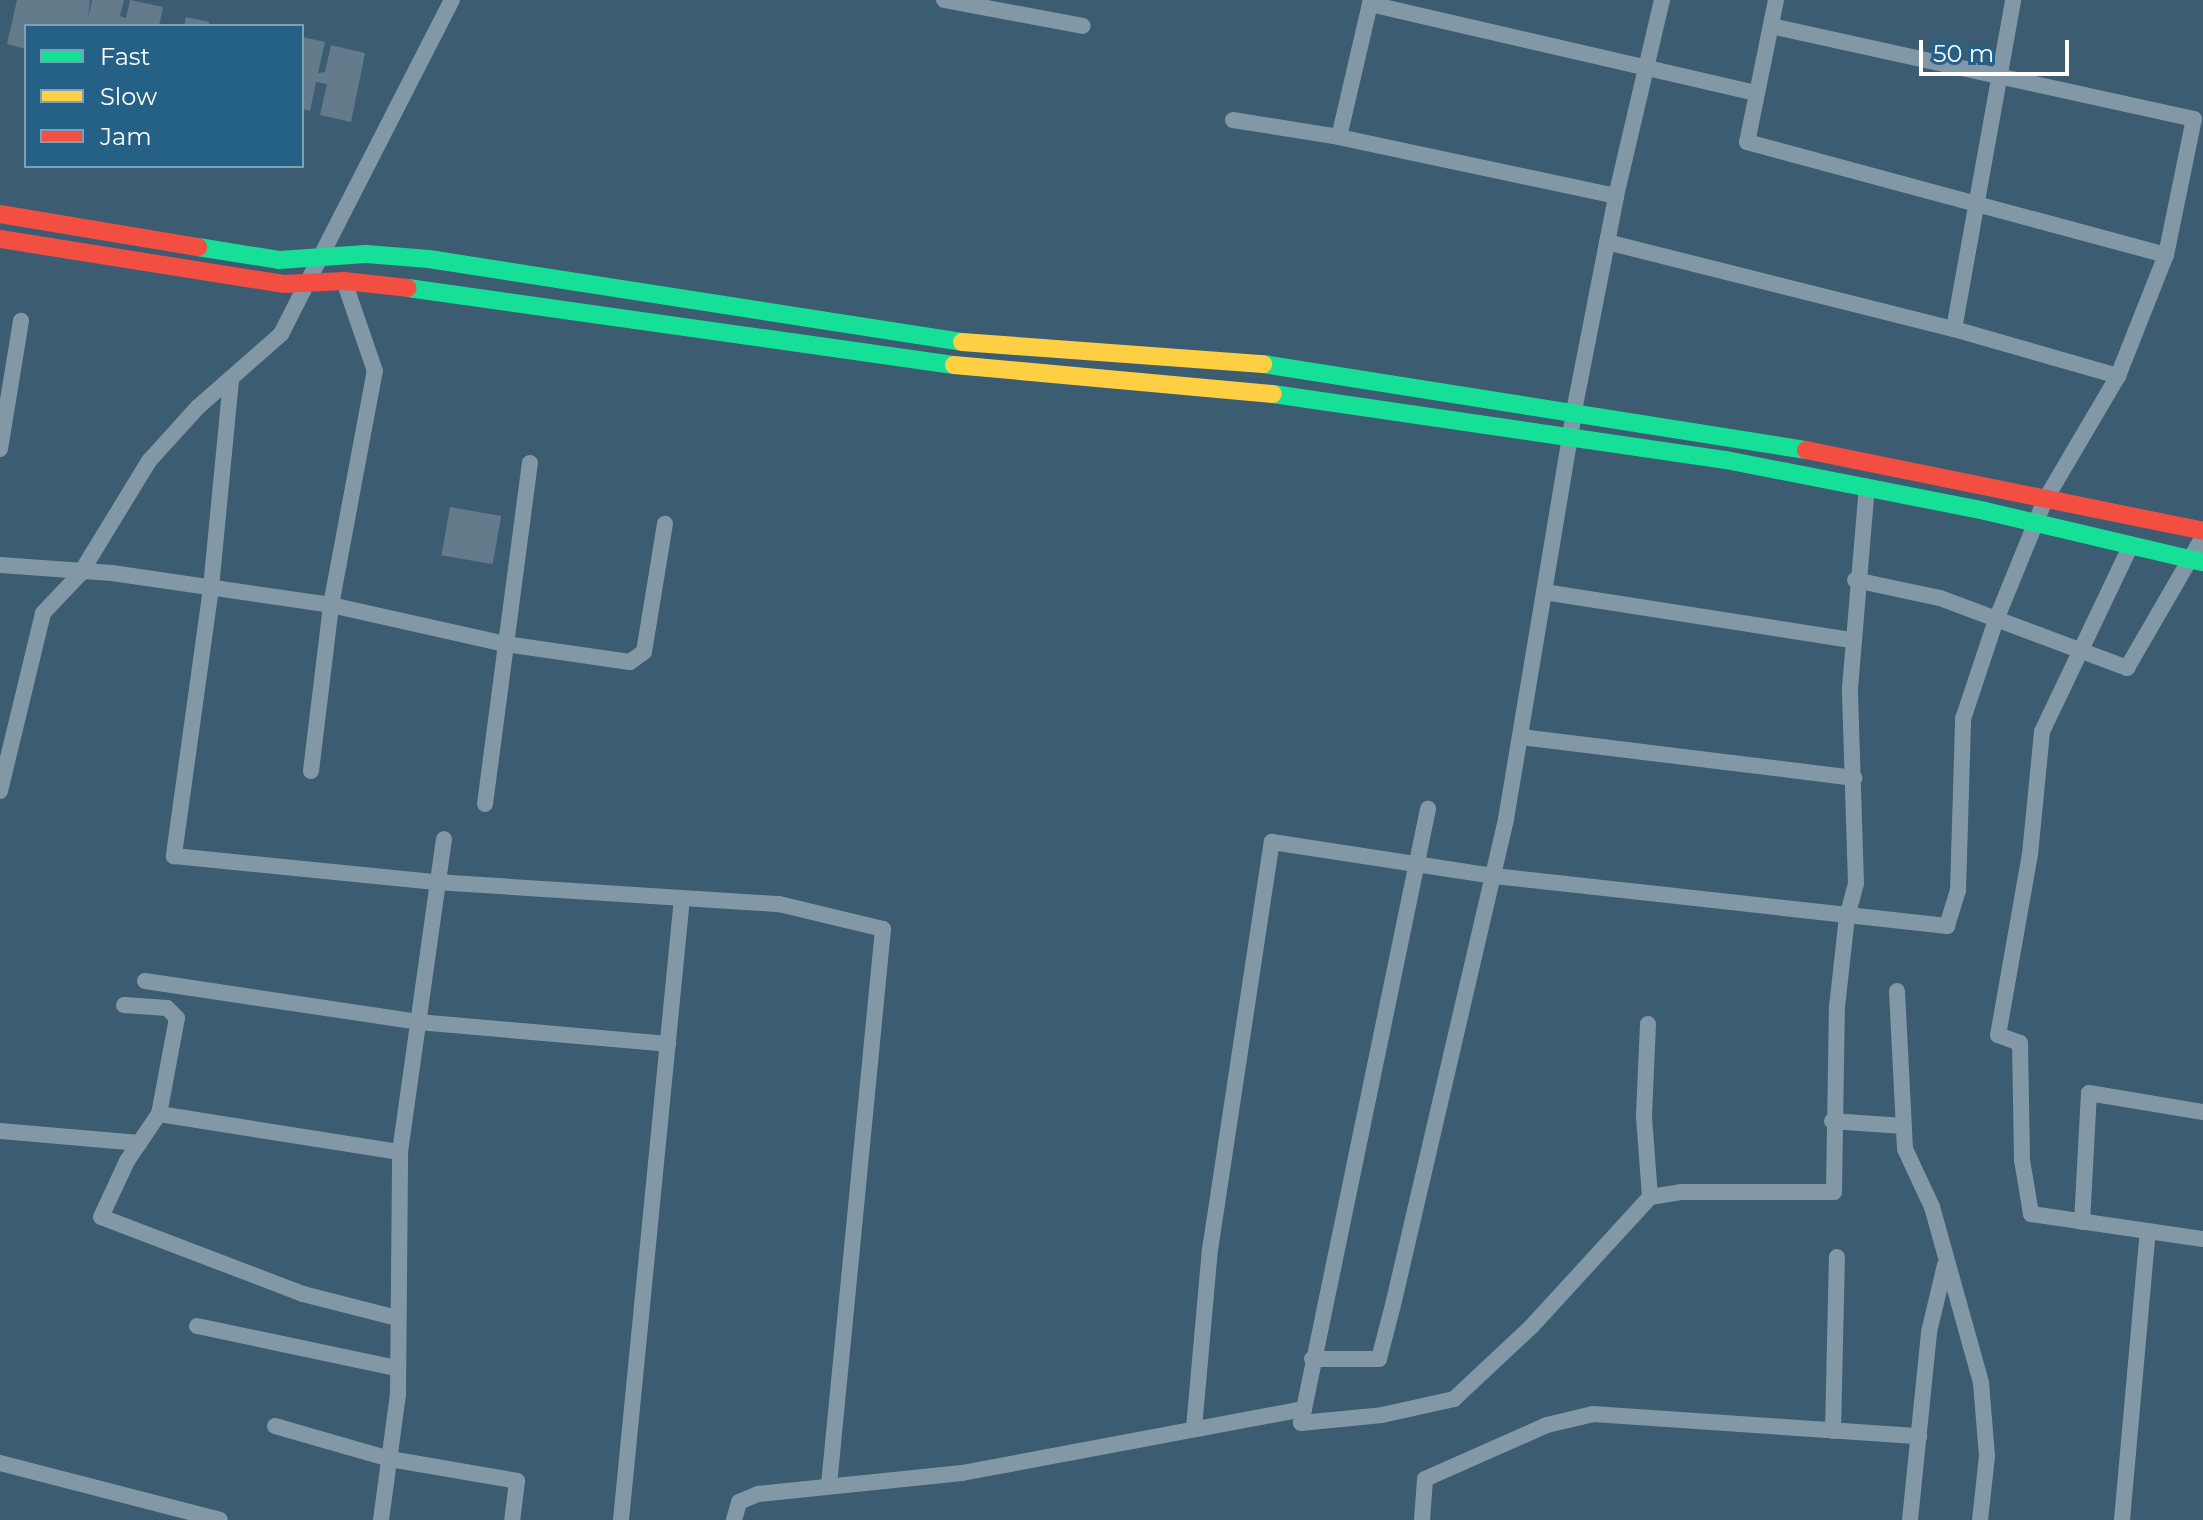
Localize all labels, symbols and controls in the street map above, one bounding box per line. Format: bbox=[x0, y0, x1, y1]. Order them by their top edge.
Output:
legend bbox=[24, 24, 304, 168]
scale bar bbox=[1923, 24, 2073, 74]
text: 50 m bbox=[1933, 39, 1994, 68]
text: Fast bbox=[100, 42, 150, 71]
text: Slow bbox=[100, 82, 157, 111]
text: Jam bbox=[100, 122, 152, 151]

